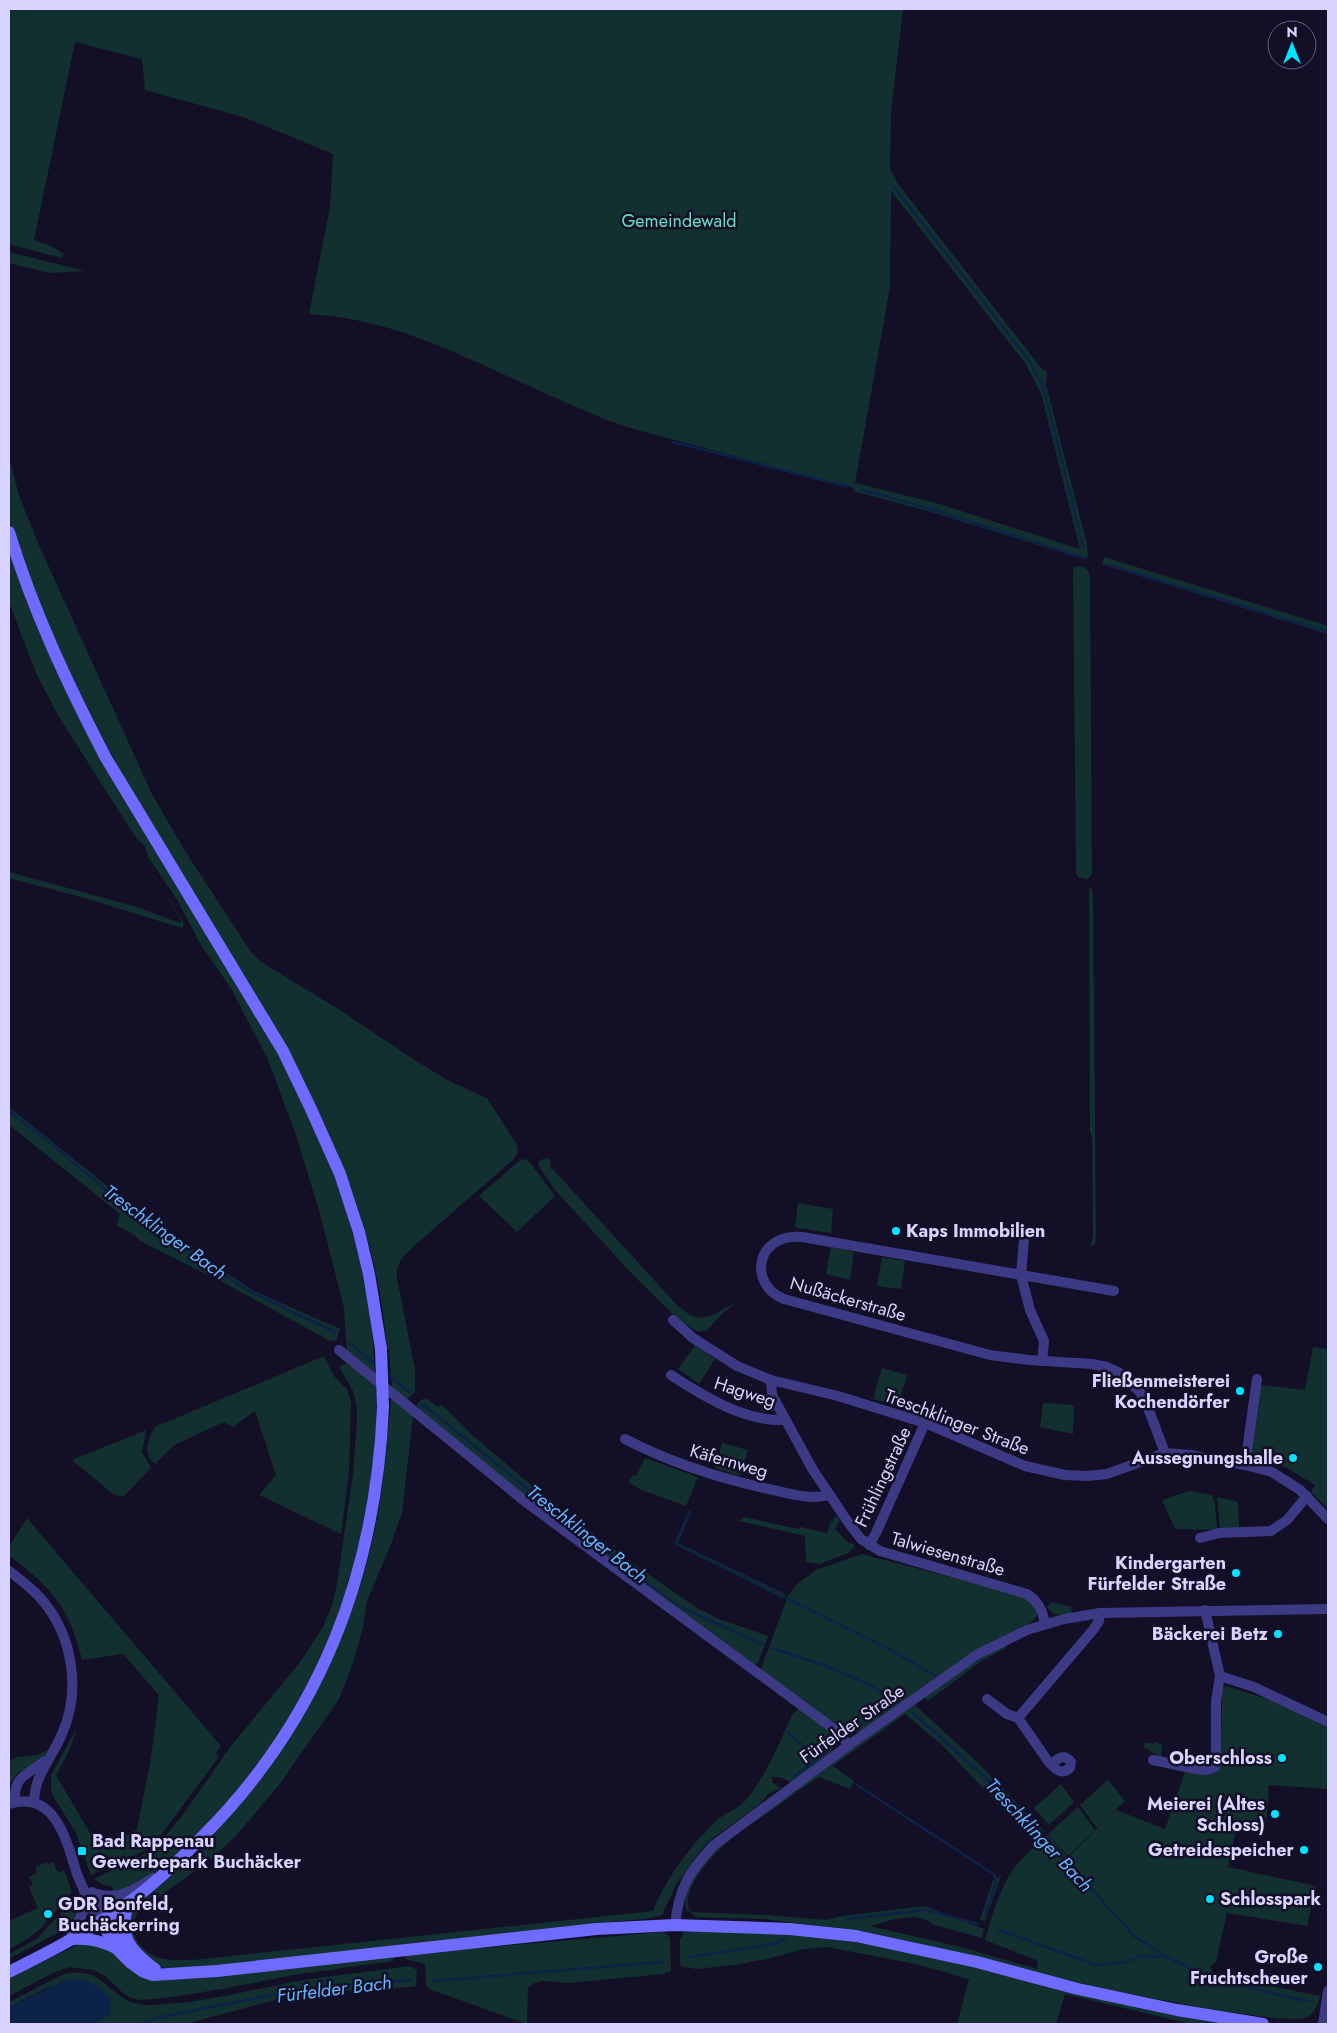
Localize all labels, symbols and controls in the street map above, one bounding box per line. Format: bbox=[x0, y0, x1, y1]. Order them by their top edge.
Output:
north arrow bbox=[1267, 20, 1317, 70]
text: N bbox=[1286, 22, 1298, 42]
park label: Gemeindewald bbox=[621, 208, 737, 234]
water label: Treschklinger Bach bbox=[98, 1178, 232, 1286]
place label: Kaps Immobilien bbox=[906, 1218, 1045, 1244]
marker: Kaps Immobilien bbox=[890, 1225, 902, 1237]
street label: Nußäckerstraße bbox=[787, 1270, 909, 1328]
place label: Fließenmeisterei Kochendörfer bbox=[1092, 1368, 1231, 1415]
street label: Hagweg bbox=[711, 1370, 779, 1414]
street label: Treschklinger Straße bbox=[881, 1382, 1033, 1462]
marker: Fließenmeisterei Kochendörfer bbox=[1234, 1385, 1246, 1397]
street label: Frühlingstraße bbox=[848, 1423, 918, 1531]
street label: Käfernweg bbox=[687, 1437, 771, 1485]
place label: Aussegnungshalle bbox=[1131, 1445, 1283, 1471]
marker: Aussegnungshalle bbox=[1287, 1452, 1299, 1464]
water label: Treschklinger Bach bbox=[521, 1478, 653, 1590]
street label: Talwiesenstraße bbox=[888, 1525, 1008, 1583]
place label: Kindergarten Fürfelder Straße bbox=[1087, 1550, 1226, 1597]
marker: Kindergarten Fürfelder Straße bbox=[1230, 1567, 1242, 1579]
place label: Bäckerei Betz bbox=[1152, 1621, 1269, 1647]
marker: Bäckerei Betz bbox=[1272, 1628, 1284, 1640]
street label: Fürfelder Straße bbox=[794, 1678, 910, 1770]
place label: Oberschloss bbox=[1169, 1745, 1272, 1771]
marker: Oberschloss bbox=[1276, 1752, 1288, 1764]
water label: Treschklinger Bach bbox=[979, 1772, 1099, 1898]
place label: Meierei (Altes Schloss) bbox=[1147, 1791, 1265, 1838]
marker: Meierei (Altes Schloss) bbox=[1269, 1808, 1281, 1820]
place label: Bad Rappenau Gewerbepark Buchäcker bbox=[92, 1828, 302, 1875]
place label: Getreidespeicher bbox=[1148, 1837, 1295, 1863]
marker: Getreidespeicher bbox=[1298, 1844, 1310, 1856]
marker: Bad Rappenau Gewerbepark Buchäcker bbox=[76, 1845, 88, 1857]
place label: Schlosspark bbox=[1220, 1886, 1321, 1912]
place label: GDR Bonfeld, Buchäckerring bbox=[58, 1891, 180, 1938]
marker: Schlosspark bbox=[1204, 1893, 1216, 1905]
marker: GDR Bonfeld, Buchäckerring bbox=[42, 1908, 54, 1920]
place label: Große Fruchtscheuer bbox=[1190, 1944, 1309, 1991]
marker: Große Fruchtscheuer bbox=[1312, 1961, 1324, 1973]
water label: Fürfelder Bach bbox=[275, 1969, 393, 2009]

